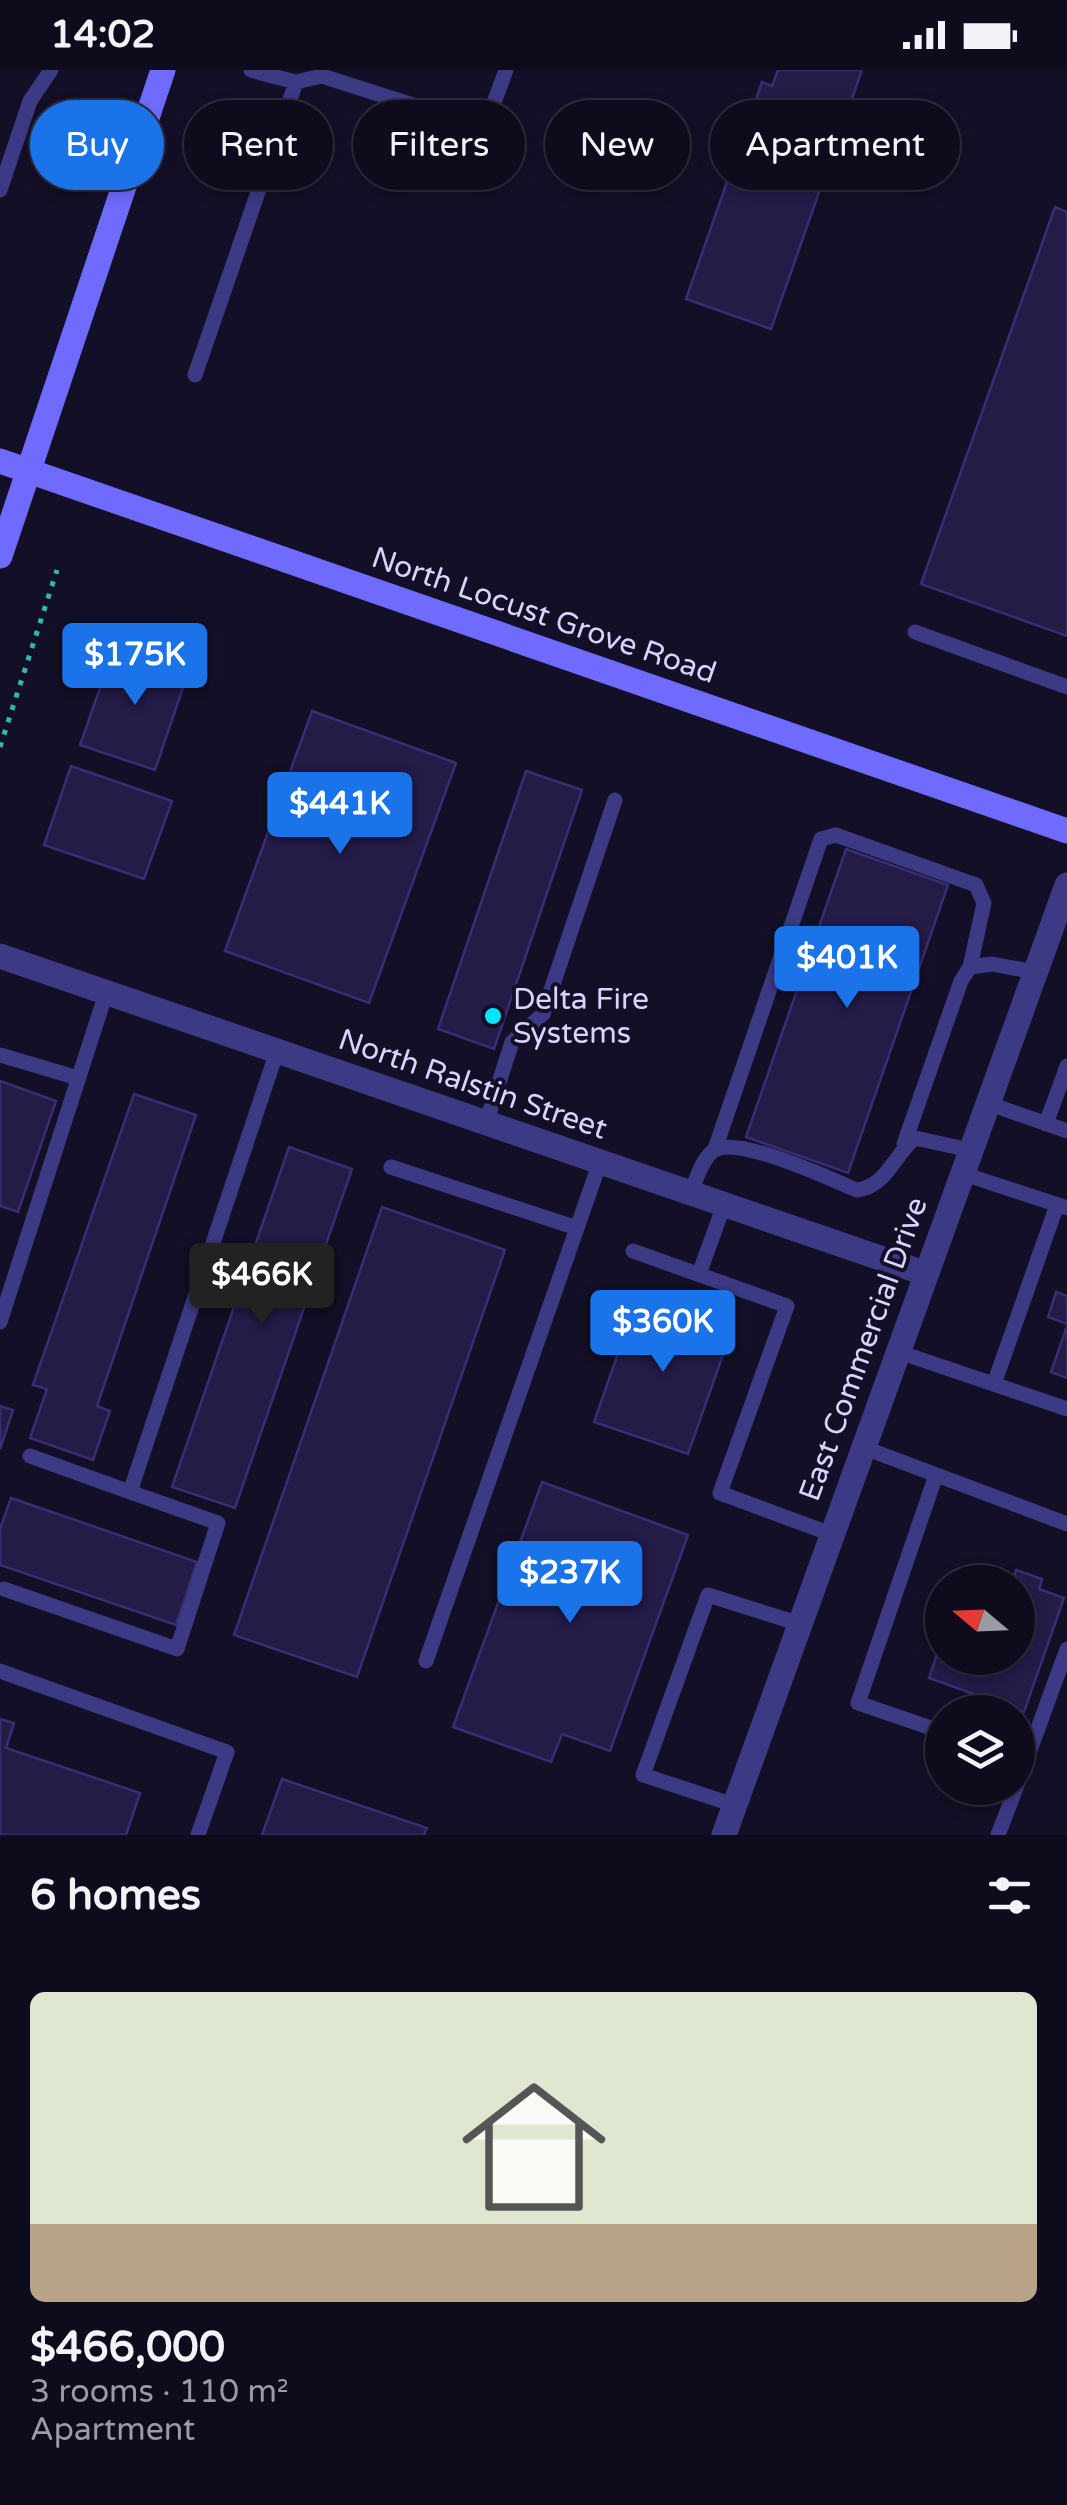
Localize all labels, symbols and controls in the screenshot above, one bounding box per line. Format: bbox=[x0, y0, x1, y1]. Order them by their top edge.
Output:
text: 14:02 bbox=[50, 12, 155, 58]
chip: Buy bbox=[30, 100, 164, 190]
chip: Rent bbox=[184, 100, 333, 190]
chip: Filters bbox=[353, 100, 525, 190]
chip: New bbox=[545, 100, 690, 190]
chip: Apartment bbox=[710, 100, 960, 190]
street label: North Locust Grove Road bbox=[367, 539, 721, 692]
pin: $175K bbox=[65, 623, 205, 708]
text: $175K bbox=[84, 636, 186, 674]
pin: $441K bbox=[270, 772, 410, 857]
text: $441K bbox=[289, 785, 391, 823]
pin: $401K bbox=[777, 926, 917, 1011]
text: $401K bbox=[796, 939, 898, 977]
place label: Delta Fire Systems bbox=[513, 981, 649, 1052]
marker: Delta Fire Systems bbox=[482, 1005, 504, 1027]
street label: North Ralstin Street bbox=[334, 1021, 612, 1148]
street label: East Commercial Drive bbox=[791, 1192, 936, 1506]
pin: $466K bbox=[192, 1243, 332, 1328]
text: $466K bbox=[211, 1256, 313, 1294]
pin: $360K bbox=[593, 1290, 733, 1375]
text: $360K bbox=[612, 1303, 714, 1341]
pin: $237K bbox=[500, 1541, 640, 1626]
text: $237K bbox=[519, 1554, 621, 1592]
north arrow bbox=[925, 1565, 1035, 1675]
map controls bbox=[925, 1565, 1035, 1805]
button: layers bbox=[925, 1695, 1035, 1805]
icon: filters bbox=[982, 1868, 1037, 1923]
text: 6 homes bbox=[30, 1870, 201, 1921]
icon: home bbox=[444, 2057, 624, 2237]
text: $466,000 bbox=[30, 2322, 225, 2373]
text: 3 rooms · 110 m² bbox=[30, 2373, 289, 2411]
text: Apartment bbox=[30, 2411, 195, 2449]

